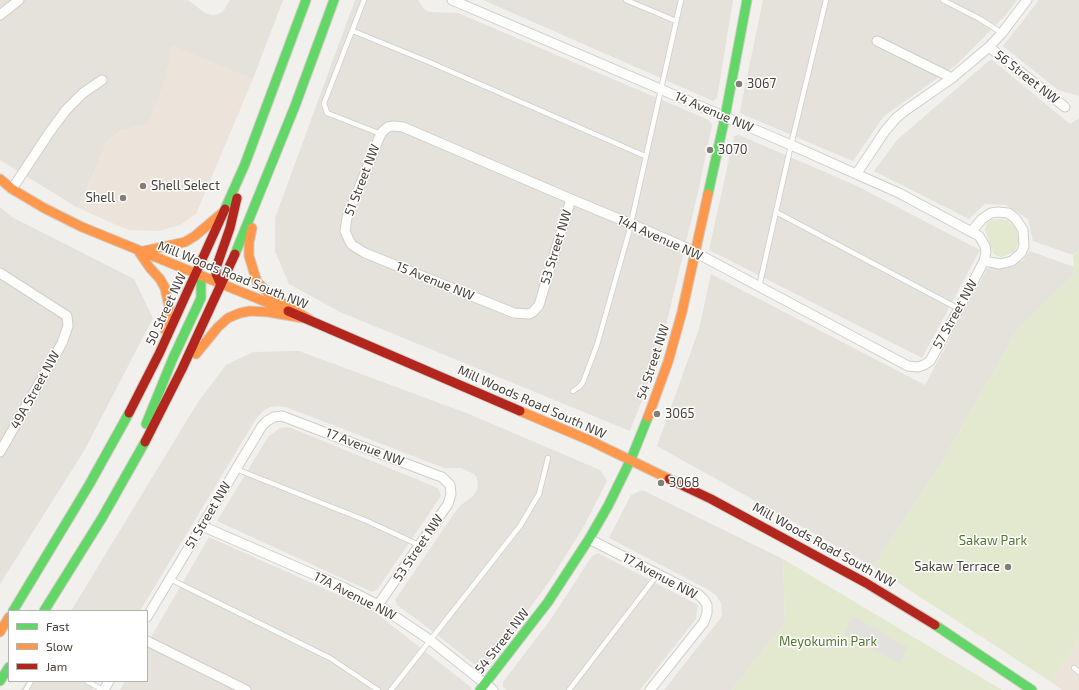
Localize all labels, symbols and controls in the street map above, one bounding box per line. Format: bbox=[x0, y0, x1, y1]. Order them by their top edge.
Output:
street label: 56 Street NW bbox=[992, 47, 1062, 107]
place label: 3067 bbox=[747, 76, 776, 92]
marker: 3067 bbox=[734, 79, 744, 89]
street label: 14 Avenue NW bbox=[672, 88, 756, 136]
street label: 51 Street NW bbox=[341, 142, 383, 218]
place label: 3070 bbox=[718, 142, 748, 158]
marker: 3070 bbox=[705, 145, 715, 155]
place label: Shell Select bbox=[151, 178, 220, 194]
marker: Shell Select bbox=[138, 181, 148, 191]
place label: Shell bbox=[85, 190, 115, 206]
marker: Shell bbox=[118, 193, 128, 203]
street label: 53 Street NW bbox=[537, 208, 575, 286]
street label: 14A Avenue NW bbox=[615, 212, 705, 264]
street label: Mill Woods Road South NW bbox=[155, 238, 311, 312]
street label: 15 Avenue NW bbox=[394, 258, 476, 304]
street label: 50 Street NW bbox=[142, 270, 190, 348]
street label: 57 Street NW bbox=[930, 277, 980, 351]
street label: 54 Street NW bbox=[633, 322, 673, 402]
street label: 49A Street NW bbox=[7, 348, 63, 432]
street label: Mill Woods Road South NW bbox=[455, 362, 609, 442]
place label: 3065 bbox=[665, 406, 694, 422]
marker: 3065 bbox=[652, 409, 662, 419]
street label: 17 Avenue NW bbox=[324, 425, 406, 469]
place label: 3068 bbox=[669, 475, 699, 491]
marker: 3068 bbox=[656, 478, 666, 488]
street label: 51 Street NW bbox=[182, 479, 234, 551]
street label: Mill Woods Road South NW bbox=[750, 499, 898, 591]
street label: 53 Street NW bbox=[390, 511, 446, 585]
park label: Sakaw Park bbox=[959, 533, 1027, 549]
street label: 17 Avenue NW bbox=[620, 550, 700, 602]
place label: Sakaw Terrace bbox=[914, 559, 1000, 575]
marker: Sakaw Terrace bbox=[1003, 562, 1013, 572]
street label: 17A Avenue NW bbox=[311, 569, 399, 623]
street label: 54 Street NW bbox=[472, 605, 532, 677]
legend bbox=[8, 610, 148, 682]
text: Fast bbox=[46, 619, 69, 633]
park label: Meyokumin Park bbox=[779, 634, 877, 650]
text: Slow bbox=[46, 639, 73, 653]
text: Jam bbox=[46, 659, 67, 673]

